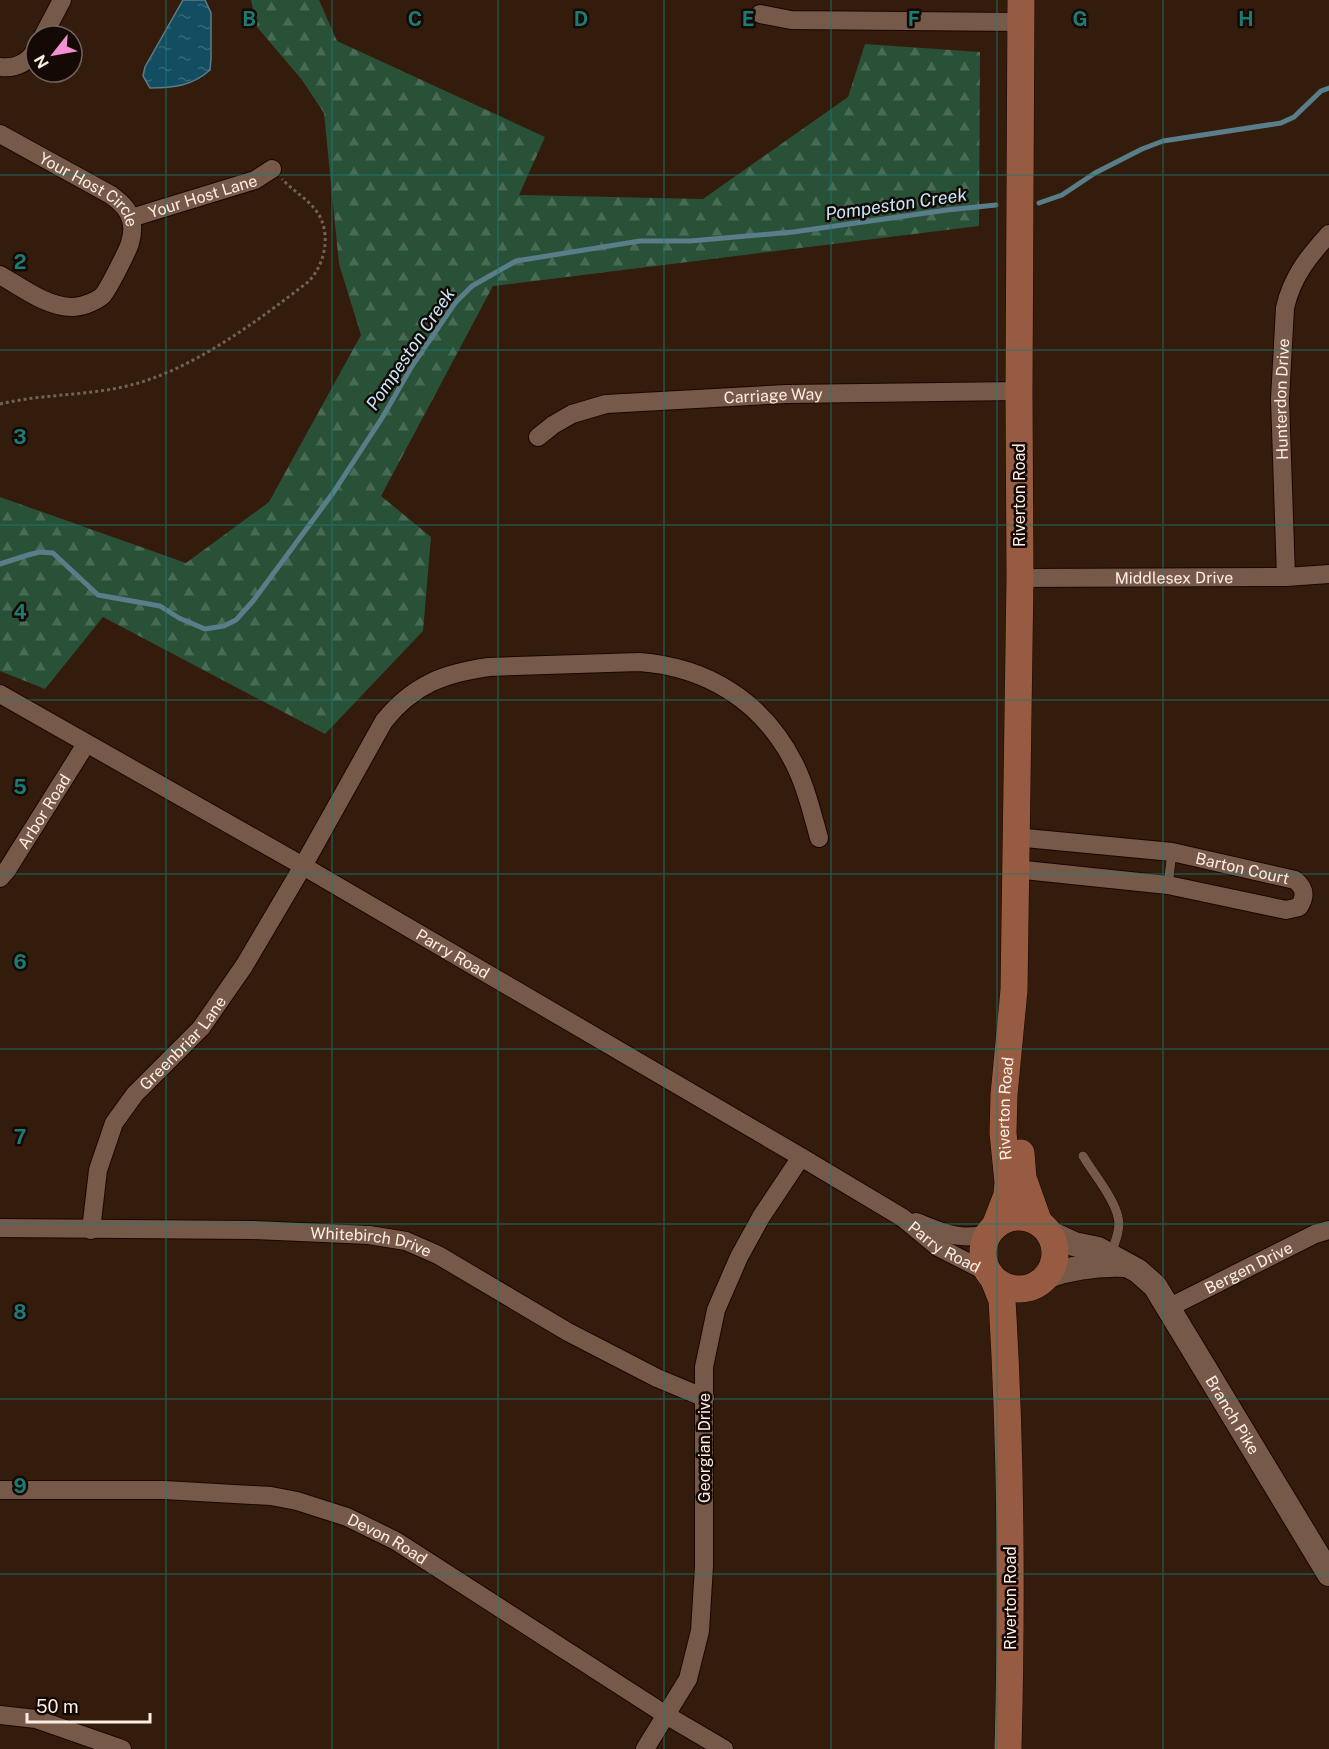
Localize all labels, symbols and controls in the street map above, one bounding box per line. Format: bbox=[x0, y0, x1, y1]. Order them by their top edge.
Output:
text: B bbox=[242, 7, 256, 31]
text: C bbox=[408, 7, 422, 31]
text: D bbox=[574, 7, 588, 31]
text: E bbox=[742, 7, 754, 31]
text: F bbox=[908, 7, 920, 31]
text: G bbox=[1072, 7, 1088, 31]
text: H bbox=[1238, 7, 1254, 31]
north arrow bbox=[24, 24, 84, 84]
text: N bbox=[30, 51, 53, 72]
street label: Your Host Circle bbox=[36, 148, 142, 228]
street label: Your Host Lane bbox=[146, 170, 259, 222]
water label: Pompeston Creek bbox=[824, 184, 968, 224]
text: 2 bbox=[14, 250, 26, 274]
water label: Pompeston Creek bbox=[361, 284, 459, 414]
street label: Hunterdon Drive bbox=[1270, 338, 1293, 460]
street label: Carriage Way bbox=[723, 384, 823, 407]
text: 3 bbox=[13, 425, 27, 449]
street label: Riverton Road bbox=[1010, 443, 1029, 547]
street label: Middlesex Drive bbox=[1115, 568, 1233, 587]
text: 4 bbox=[13, 600, 27, 624]
street label: Arbor Road bbox=[13, 770, 74, 852]
text: 5 bbox=[13, 775, 27, 799]
street label: Barton Court bbox=[1194, 848, 1291, 888]
street label: Parry Road bbox=[413, 925, 493, 982]
text: 6 bbox=[13, 950, 27, 974]
street label: Greenbriar Lane bbox=[135, 992, 230, 1094]
street label: Riverton Road bbox=[993, 1056, 1017, 1161]
text: 7 bbox=[14, 1125, 26, 1149]
street label: Parry Road bbox=[905, 1217, 984, 1277]
street label: Whitebirch Drive bbox=[310, 1223, 435, 1261]
street label: Bergen Drive bbox=[1201, 1237, 1296, 1298]
text: 8 bbox=[13, 1300, 27, 1324]
street label: Branch Pike bbox=[1202, 1372, 1264, 1458]
street label: Georgian Drive bbox=[695, 1393, 714, 1503]
text: 9 bbox=[13, 1474, 27, 1498]
street label: Devon Road bbox=[344, 1509, 431, 1568]
street label: Riverton Road bbox=[1001, 1546, 1020, 1650]
scale bar bbox=[27, 1686, 150, 1724]
text: 50 m bbox=[36, 1696, 79, 1717]

